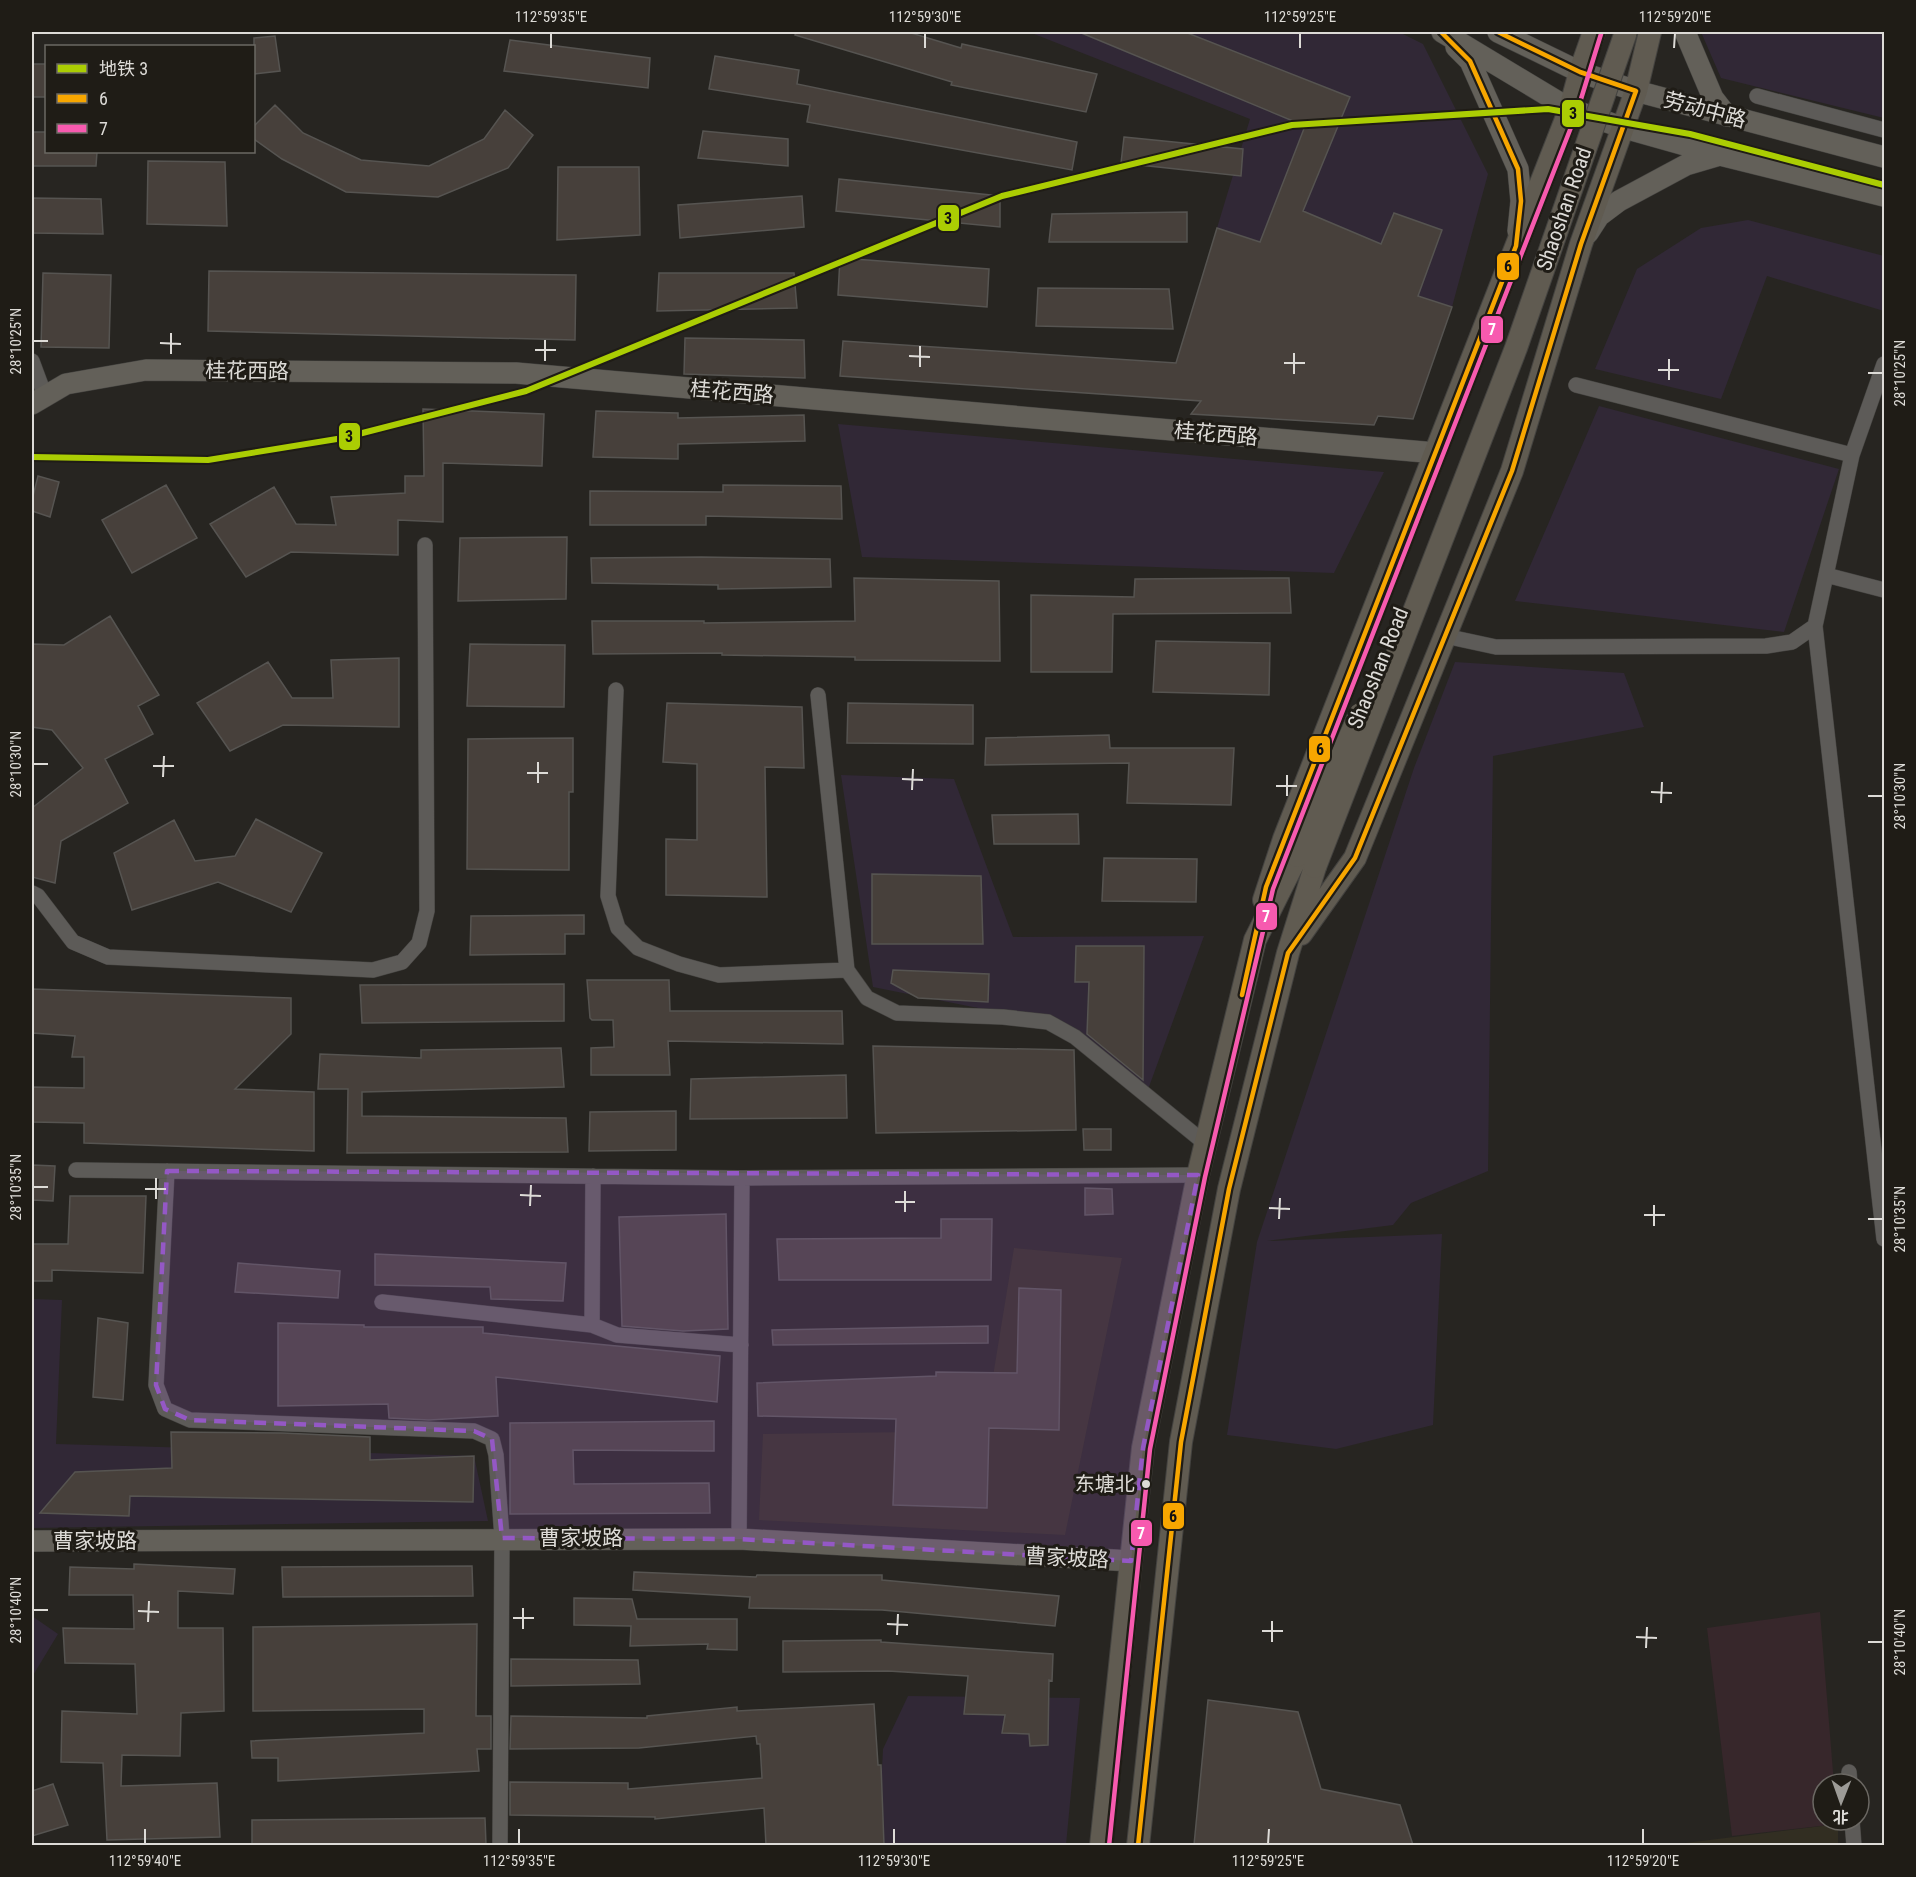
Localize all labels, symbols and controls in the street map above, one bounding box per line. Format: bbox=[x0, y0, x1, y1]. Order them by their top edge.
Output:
text: 112°59'35"E bbox=[515, 8, 587, 26]
text: 112°59'30"E bbox=[889, 8, 961, 26]
text: 112°59'25"E bbox=[1264, 8, 1336, 26]
text: 112°59'20"E bbox=[1639, 8, 1711, 26]
legend bbox=[45, 45, 255, 153]
text: 地铁 3 bbox=[99, 58, 148, 79]
text: 6 bbox=[99, 88, 108, 109]
street label: 劳动中路 bbox=[1661, 88, 1749, 132]
line badge: 3 bbox=[1561, 99, 1585, 128]
text: 3 bbox=[1569, 104, 1577, 123]
text: 7 bbox=[99, 118, 108, 139]
street label: Shaoshan Road bbox=[1532, 144, 1596, 274]
line badge: 3 bbox=[937, 204, 960, 232]
text: 3 bbox=[944, 209, 952, 228]
line badge: 6 bbox=[1496, 252, 1520, 281]
text: 6 bbox=[1504, 257, 1512, 276]
text: 28°10'25"N bbox=[7, 308, 25, 374]
line badge: 7 bbox=[1480, 315, 1504, 344]
text: 7 bbox=[1488, 320, 1496, 339]
text: 28°10'25"N bbox=[1891, 340, 1909, 406]
street label: 桂花西路 bbox=[205, 358, 289, 384]
street label: 桂花西路 bbox=[689, 376, 775, 408]
street label: 桂花西路 bbox=[1173, 418, 1259, 450]
line badge: 3 bbox=[338, 422, 361, 451]
text: 3 bbox=[345, 427, 353, 446]
street label: Shaoshan Road bbox=[1343, 604, 1413, 732]
text: 28°10'30"N bbox=[7, 731, 25, 797]
line badge: 6 bbox=[1308, 735, 1331, 763]
text: 6 bbox=[1316, 740, 1324, 759]
text: 28°10'30"N bbox=[1891, 763, 1909, 829]
line badge: 7 bbox=[1255, 902, 1278, 931]
text: 7 bbox=[1262, 907, 1270, 926]
text: 28°10'35"N bbox=[7, 1154, 25, 1220]
text: 28°10'35"N bbox=[1891, 1186, 1909, 1252]
place label: 东塘北 bbox=[1075, 1472, 1135, 1496]
marker: 东塘北 bbox=[1140, 1478, 1152, 1490]
line badge: 6 bbox=[1162, 1502, 1185, 1530]
text: 6 bbox=[1169, 1507, 1177, 1526]
line badge: 7 bbox=[1130, 1519, 1153, 1547]
text: 7 bbox=[1137, 1524, 1145, 1543]
street label: 曹家坡路 bbox=[539, 1526, 623, 1550]
street label: 曹家坡路 bbox=[53, 1529, 137, 1553]
street label: 曹家坡路 bbox=[1024, 1544, 1110, 1572]
text: 28°10'40"N bbox=[7, 1577, 25, 1643]
text: 28°10'40"N bbox=[1891, 1609, 1909, 1675]
north arrow bbox=[1811, 1772, 1871, 1832]
text: 北 bbox=[1833, 1807, 1849, 1826]
text: 112°59'40"E bbox=[109, 1852, 181, 1870]
text: 112°59'35"E bbox=[483, 1852, 555, 1870]
text: 112°59'30"E bbox=[858, 1852, 930, 1870]
text: 112°59'25"E bbox=[1232, 1852, 1304, 1870]
text: 112°59'20"E bbox=[1607, 1852, 1679, 1870]

